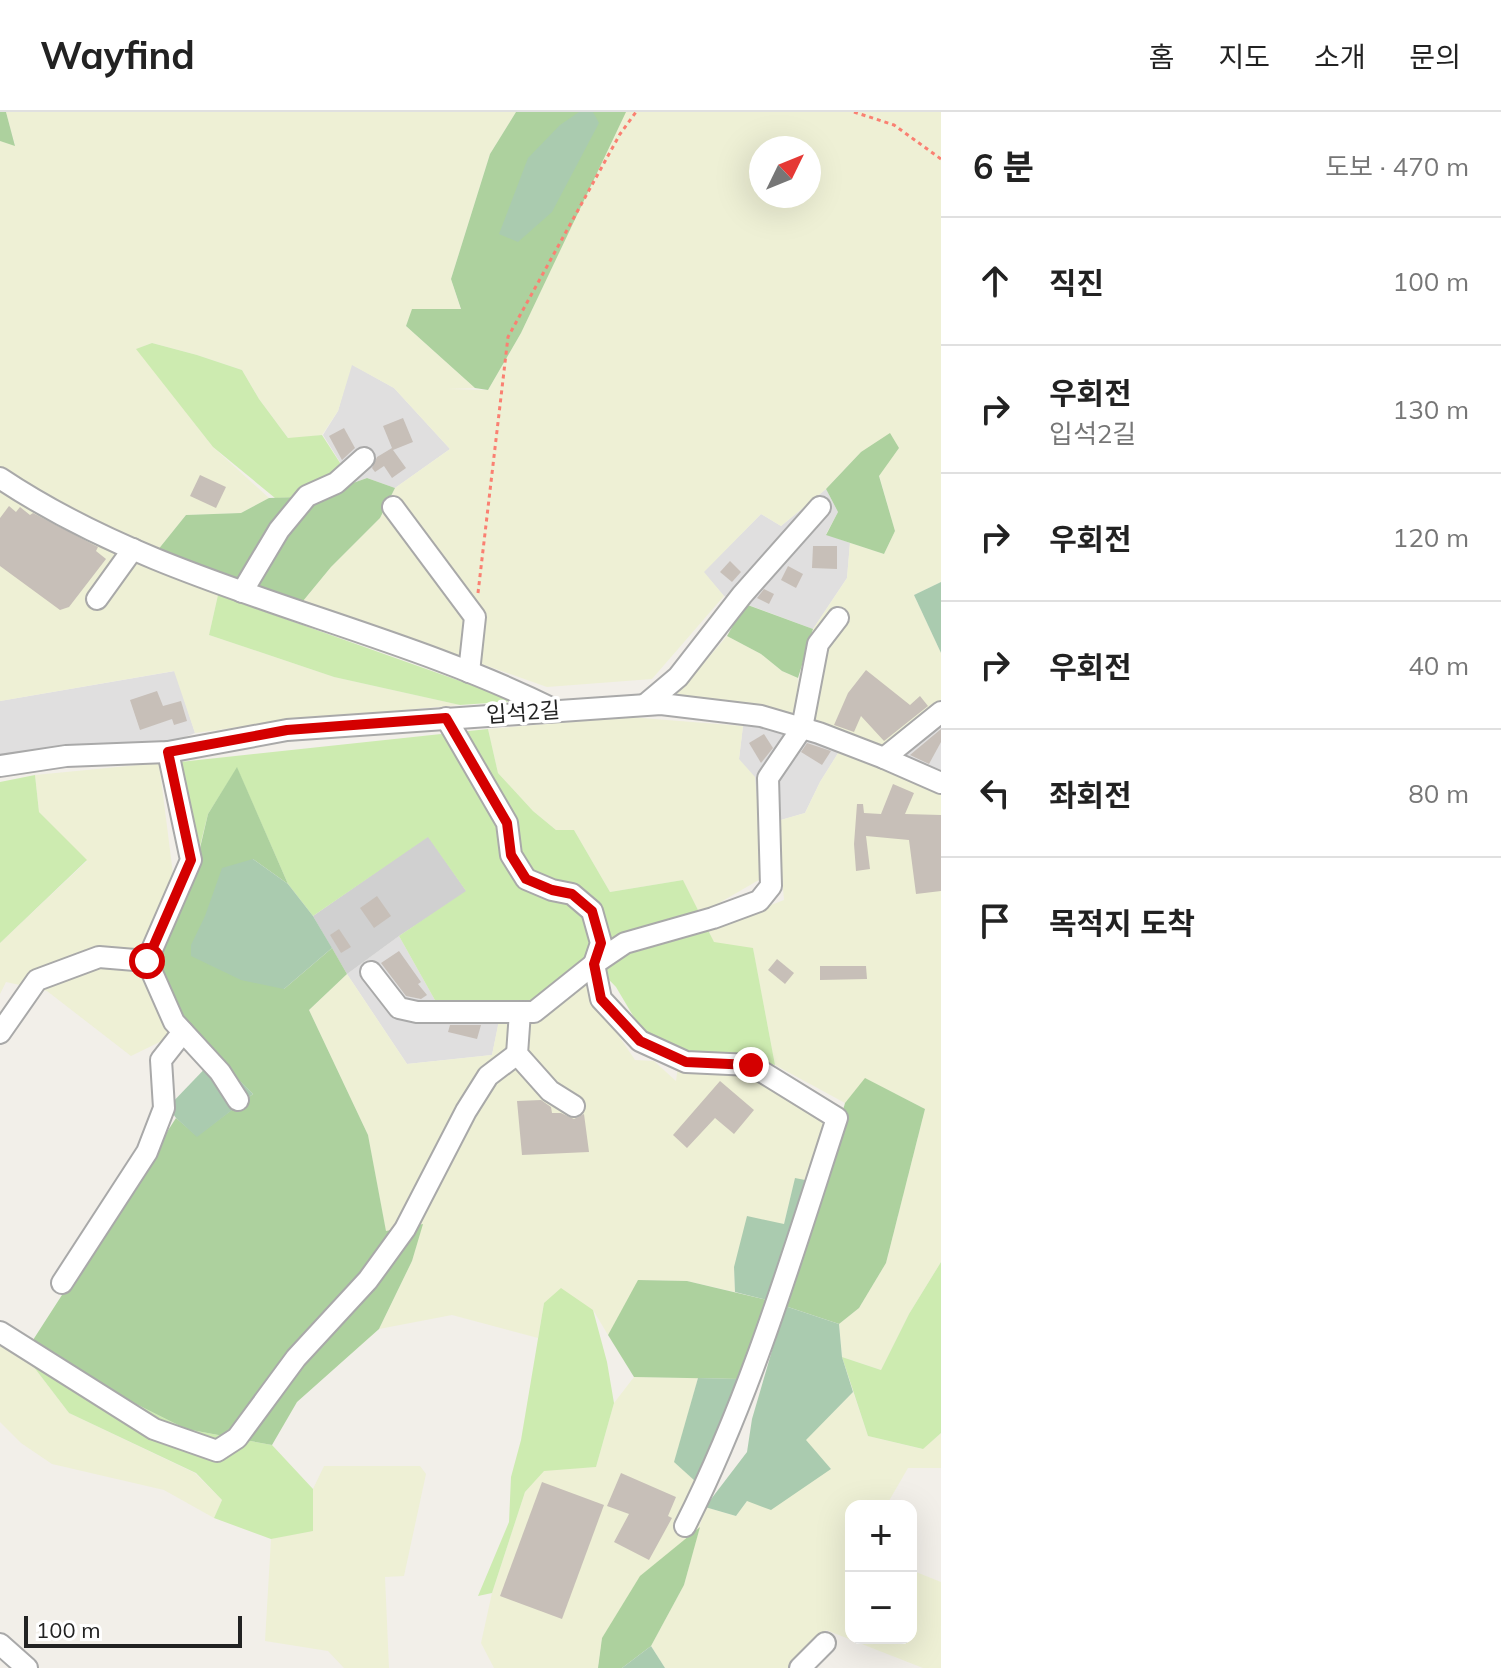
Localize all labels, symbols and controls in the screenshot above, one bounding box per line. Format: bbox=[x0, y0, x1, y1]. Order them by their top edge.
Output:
text: Wayfind bbox=[40, 31, 195, 79]
text: 홈 bbox=[1149, 39, 1174, 74]
text: 지도 bbox=[1218, 39, 1270, 74]
text: 소개 bbox=[1314, 39, 1365, 74]
text: 문의 bbox=[1409, 39, 1461, 74]
north arrow bbox=[749, 136, 821, 208]
text: 6 분 bbox=[973, 145, 1034, 188]
text: 도보 · 470 m bbox=[1325, 150, 1469, 183]
icon: ahead bbox=[973, 259, 1017, 303]
text: 직진 bbox=[1049, 264, 1104, 302]
text: 100 m bbox=[1393, 265, 1469, 298]
text: 우회전 bbox=[1049, 374, 1132, 412]
icon: right bbox=[973, 387, 1017, 431]
text: 130 m bbox=[1393, 393, 1469, 426]
text: 입석2길 bbox=[1049, 417, 1136, 450]
icon: right bbox=[973, 515, 1017, 559]
text: 우회전 bbox=[1049, 520, 1132, 558]
text: 120 m bbox=[1393, 521, 1469, 554]
icon: right bbox=[973, 643, 1017, 687]
text: 우회전 bbox=[1049, 648, 1132, 686]
text: 40 m bbox=[1408, 649, 1469, 682]
street label: 입석2길 bbox=[485, 695, 561, 729]
icon: left bbox=[973, 771, 1017, 815]
text: 좌회전 bbox=[1049, 776, 1132, 814]
text: 80 m bbox=[1408, 777, 1469, 810]
icon: arrive bbox=[973, 899, 1017, 943]
text: 목적지 도착 bbox=[1049, 904, 1195, 942]
route start bbox=[129, 943, 165, 979]
route end bbox=[733, 1047, 769, 1083]
map controls bbox=[845, 1500, 917, 1644]
button: + bbox=[845, 1500, 917, 1572]
button: − bbox=[845, 1572, 917, 1644]
scale bar bbox=[24, 1612, 242, 1648]
text: 100 m bbox=[36, 1616, 101, 1644]

